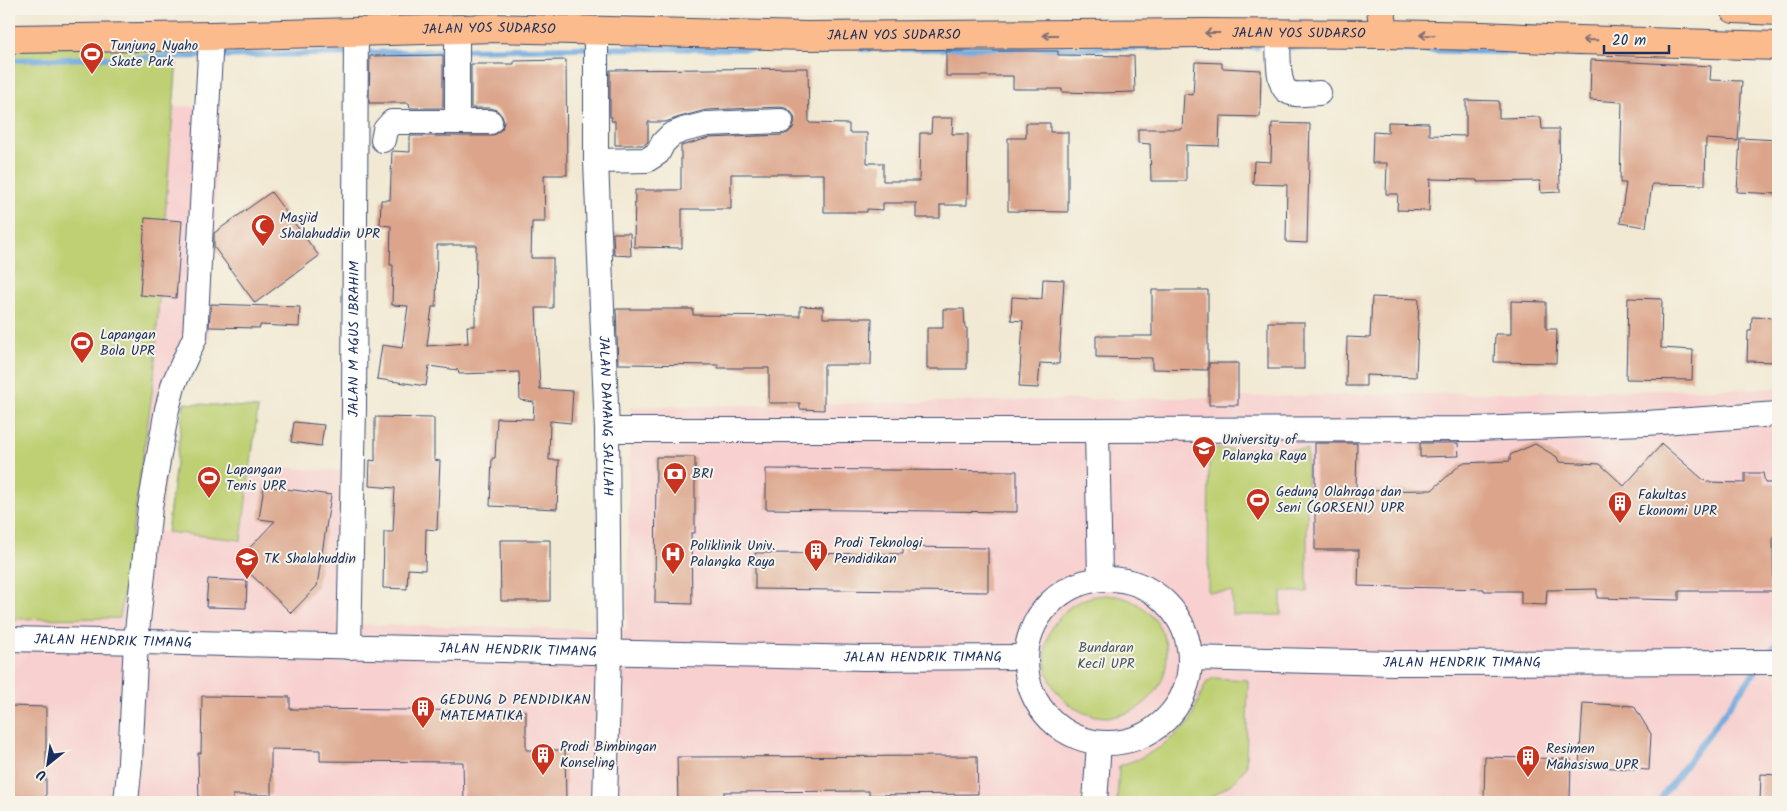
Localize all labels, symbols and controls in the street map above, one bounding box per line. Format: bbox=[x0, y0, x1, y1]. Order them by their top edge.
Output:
street label: JALAN YOS SUDARSO bbox=[422, 17, 556, 41]
street label: JALAN YOS SUDARSO bbox=[1232, 22, 1366, 45]
scale bar bbox=[1604, 22, 1670, 54]
street label: JALAN YOS SUDARSO bbox=[827, 24, 961, 47]
one-way arrow bbox=[1204, 28, 1220, 38]
text: 20 m bbox=[1612, 29, 1646, 53]
one-way arrow bbox=[1042, 30, 1058, 40]
one-way arrow bbox=[1419, 30, 1436, 40]
place label: Tunjung Nyaho Skate Park bbox=[110, 35, 198, 73]
one-way arrow bbox=[1582, 35, 1598, 45]
sports icon: Tunjung Nyaho Skate Park bbox=[79, 41, 105, 75]
place label: Masjid Shalahuddin UPR bbox=[280, 207, 380, 245]
mosque icon: Masjid Shalahuddin UPR bbox=[250, 213, 276, 247]
street label: JALAN M AGUS IBRAHIM bbox=[343, 261, 366, 417]
place label: Lapangan Bola UPR bbox=[100, 324, 156, 362]
sports icon: Lapangan Bola UPR bbox=[69, 330, 95, 364]
street label: JALAN DAMANG SALILAH bbox=[592, 335, 619, 496]
place label: University of Palangka Raya bbox=[1222, 429, 1307, 467]
school or university icon: University of Palangka Raya bbox=[1191, 435, 1217, 469]
place label: Lapangan Tenis UPR bbox=[226, 459, 286, 497]
bank icon: BRI bbox=[662, 461, 688, 495]
place label: BRI bbox=[692, 463, 713, 485]
sports icon: Lapangan Tenis UPR bbox=[196, 465, 222, 499]
place label: Gedung Olahraga dan Seni (GORSENI) UPR bbox=[1276, 481, 1405, 519]
place label: Fakultas Ekonomi UPR bbox=[1638, 484, 1717, 522]
sports icon: Gedung Olahraga dan Seni (GORSENI) UPR bbox=[1245, 487, 1271, 521]
building icon: Fakultas Ekonomi UPR bbox=[1607, 490, 1633, 524]
place label: Prodi Teknologi Pendidikan bbox=[834, 532, 923, 570]
place label: Poliklinik Univ. Palangka Raya bbox=[690, 535, 775, 573]
building icon: Prodi Teknologi Pendidikan bbox=[803, 538, 829, 572]
hospital icon: Poliklinik Univ. Palangka Raya bbox=[660, 541, 686, 575]
school or university icon: TK Shalahuddin bbox=[234, 546, 260, 580]
place label: TK Shalahuddin bbox=[264, 548, 356, 570]
street label: JALAN HENDRIK TIMANG bbox=[34, 629, 192, 654]
park label: Bundaran Kecil UPR bbox=[1077, 637, 1135, 675]
street label: JALAN HENDRIK TIMANG bbox=[438, 638, 597, 663]
street label: JALAN HENDRIK TIMANG bbox=[843, 646, 1002, 669]
street label: JALAN HENDRIK TIMANG bbox=[1382, 652, 1541, 674]
place label: GEDUNG D PENDIDIKAN MATEMATIKA bbox=[440, 689, 591, 727]
building icon: GEDUNG D PENDIDIKAN MATEMATIKA bbox=[410, 695, 436, 729]
place label: Prodi Bimbingan Konseling bbox=[560, 736, 657, 774]
north arrow bbox=[22, 738, 72, 788]
place label: Resimen Mahasiswa UPR bbox=[1546, 738, 1639, 776]
building icon: Prodi Bimbingan Konseling bbox=[530, 742, 556, 776]
building icon: Resimen Mahasiswa UPR bbox=[1515, 744, 1541, 778]
text: U bbox=[32, 762, 51, 786]

